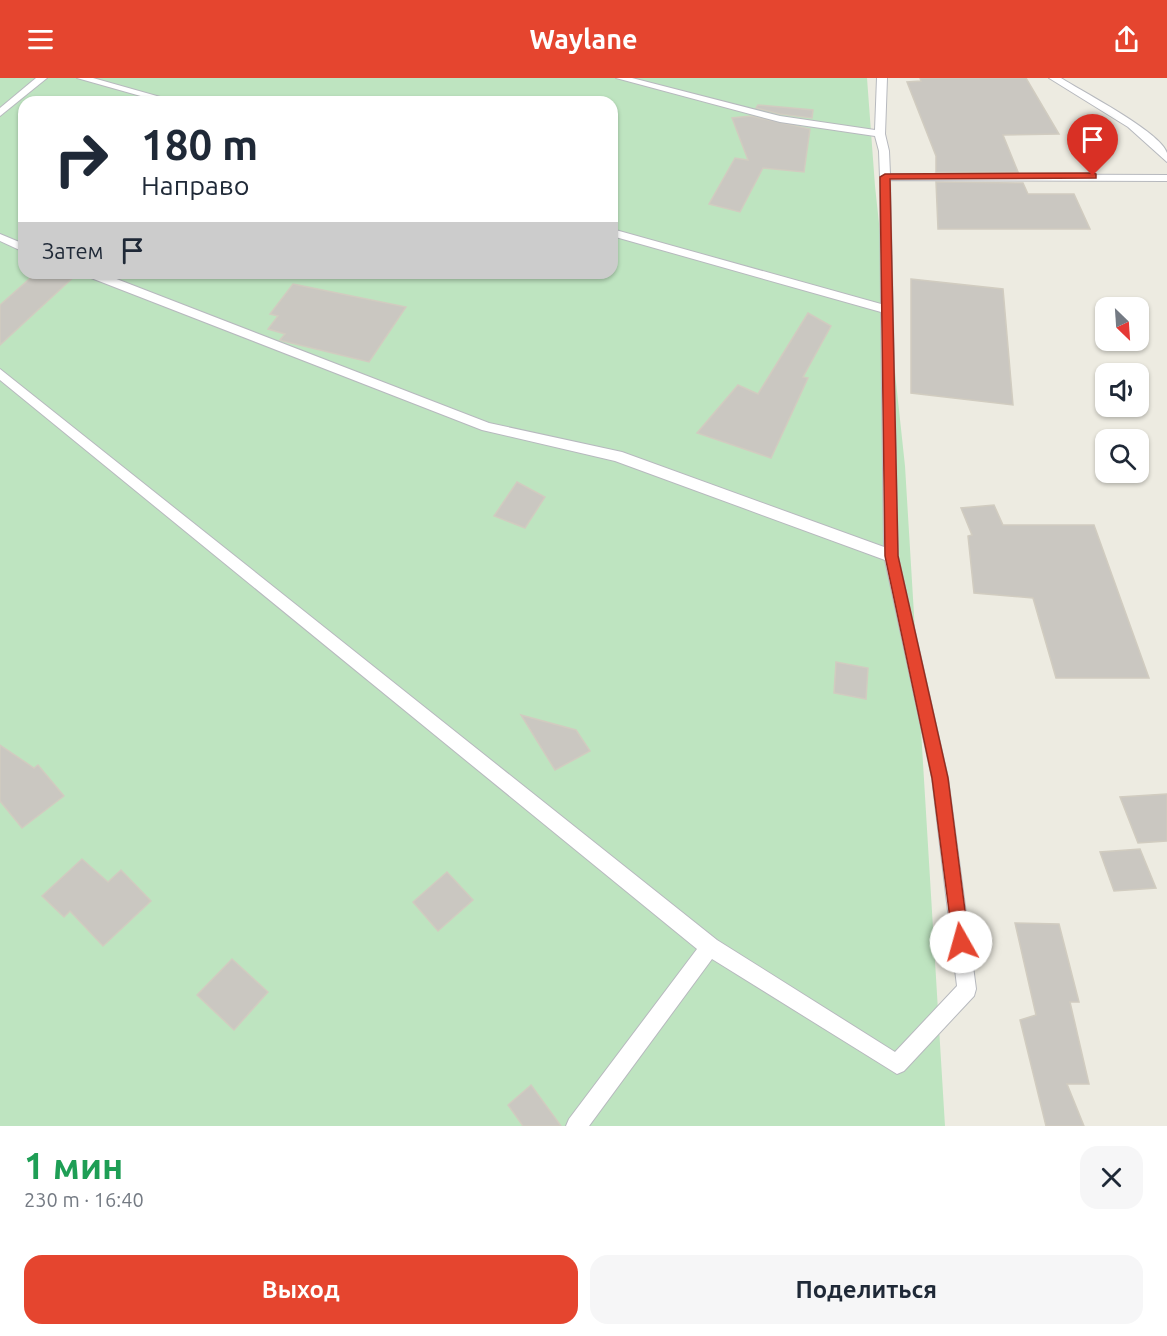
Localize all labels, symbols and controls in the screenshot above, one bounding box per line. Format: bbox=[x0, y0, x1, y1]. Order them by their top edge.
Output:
icon: menu bbox=[24, 23, 57, 56]
icon: share bbox=[1110, 23, 1143, 56]
text: Waylane bbox=[530, 24, 637, 54]
pin bbox=[1067, 114, 1118, 176]
icon: right bbox=[42, 120, 120, 198]
text: 180 m bbox=[141, 121, 258, 168]
icon: arrive bbox=[1076, 123, 1109, 156]
text: Направо bbox=[141, 170, 250, 200]
icon: arrive bbox=[116, 234, 149, 267]
text: Затем bbox=[42, 238, 104, 263]
north arrow bbox=[1095, 297, 1149, 351]
map controls bbox=[1095, 297, 1149, 483]
button: sound bbox=[1095, 363, 1149, 417]
button: search bbox=[1095, 429, 1149, 483]
position arrow bbox=[929, 910, 993, 974]
text: 1 мин bbox=[24, 1145, 123, 1186]
button: close bbox=[1080, 1146, 1143, 1209]
text: 230 m · 16:40 bbox=[24, 1188, 144, 1211]
button: Выход bbox=[24, 1255, 578, 1324]
button: Поделиться bbox=[590, 1255, 1143, 1324]

